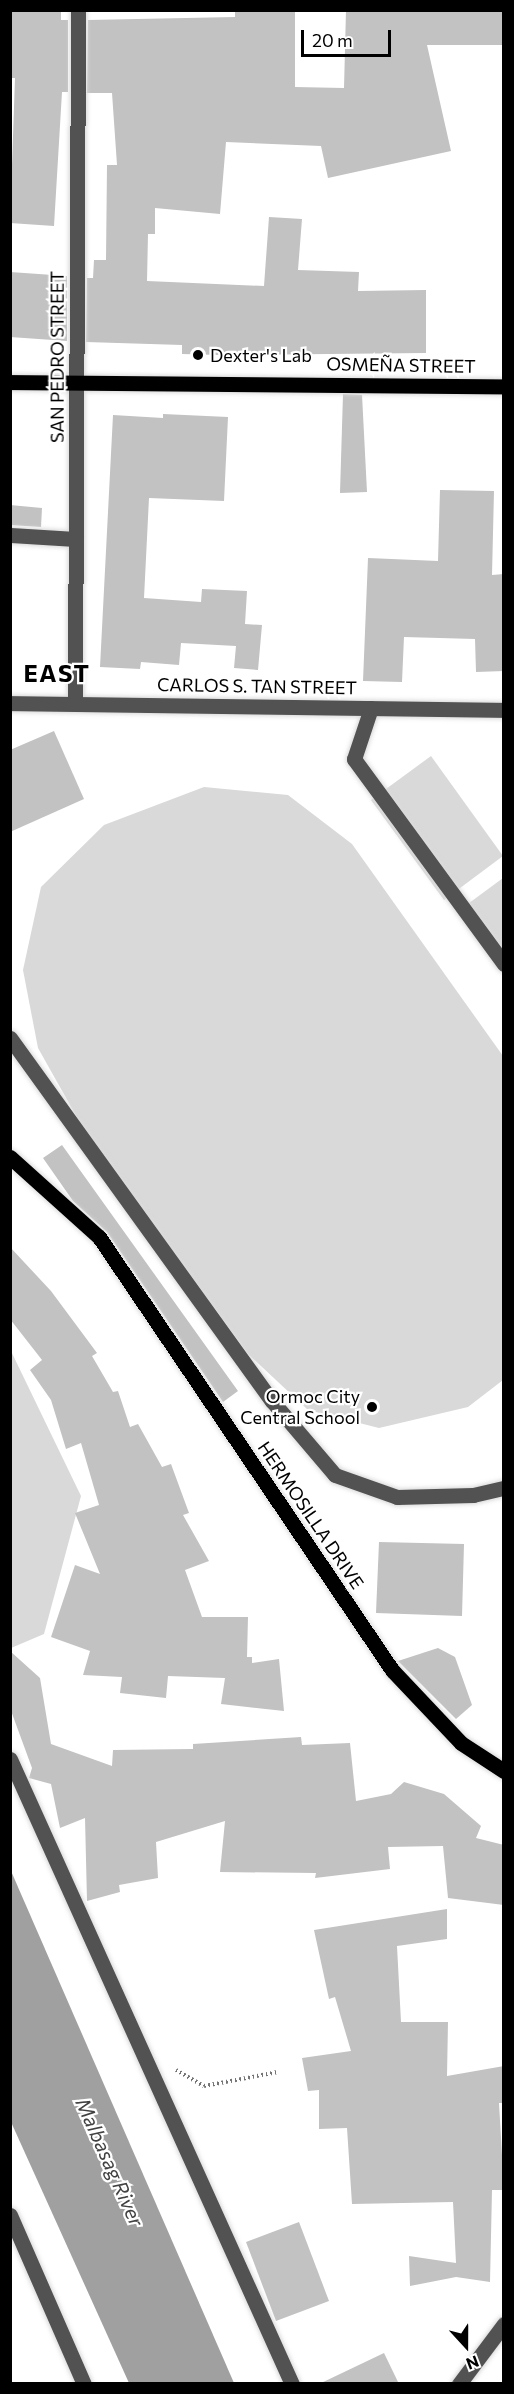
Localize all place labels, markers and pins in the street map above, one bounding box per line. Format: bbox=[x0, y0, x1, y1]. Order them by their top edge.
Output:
place label: Dexter's Lab bbox=[210, 344, 312, 366]
marker: Dexter's Lab bbox=[191, 348, 205, 362]
place label: Ormoc City Central School bbox=[240, 1386, 360, 1428]
marker: Ormoc City Central School bbox=[365, 1400, 379, 1414]

